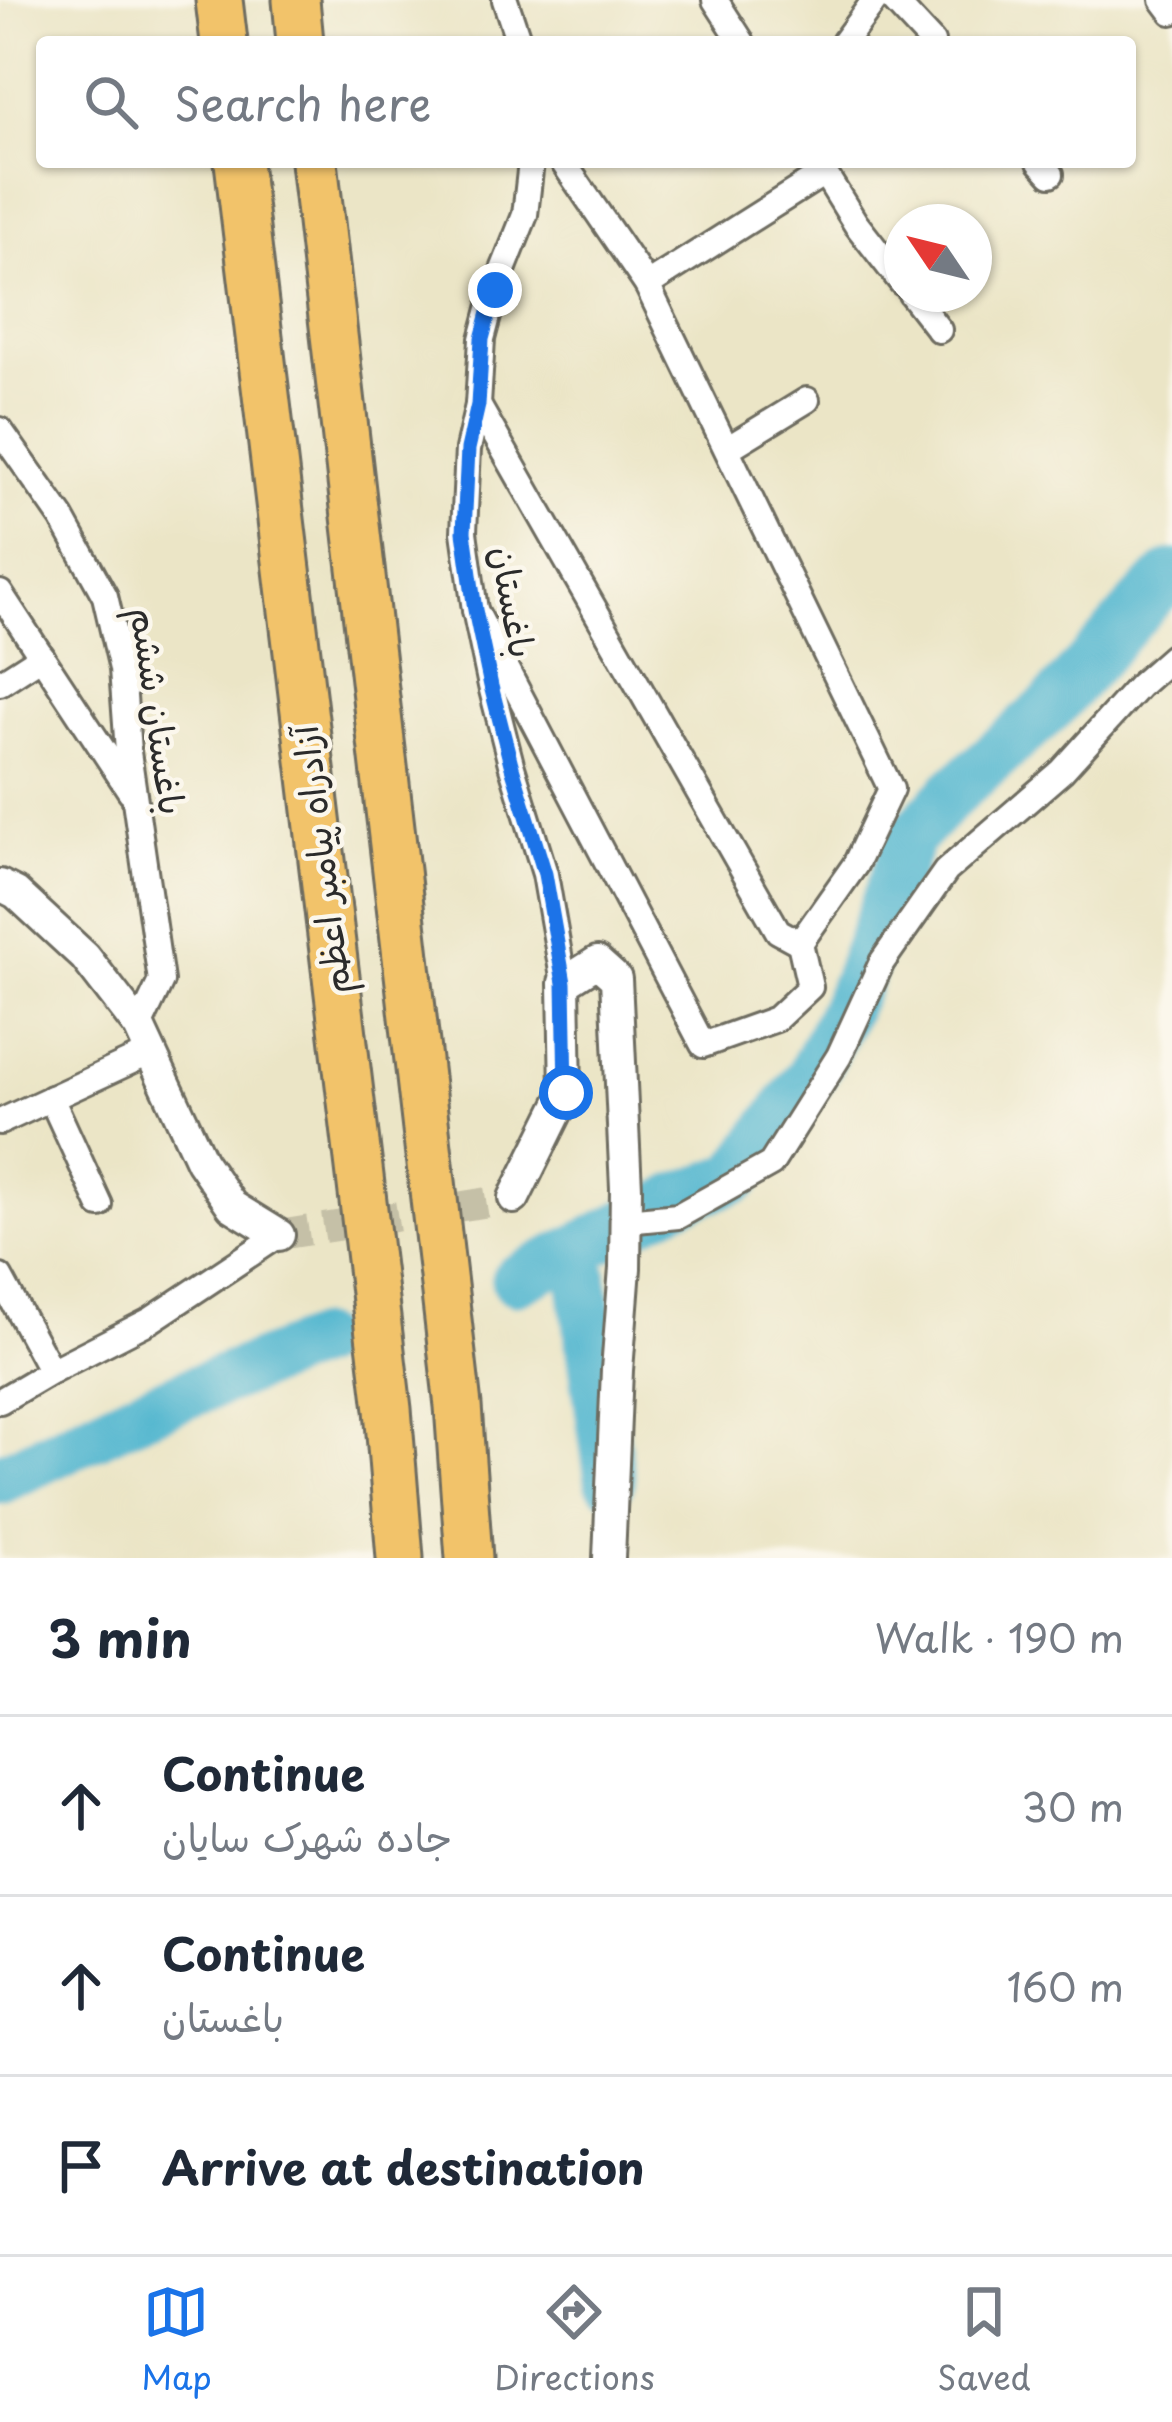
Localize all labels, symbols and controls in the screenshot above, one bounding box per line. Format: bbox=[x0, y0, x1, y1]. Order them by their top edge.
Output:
search box bbox=[36, 36, 1136, 168]
text: Search here bbox=[174, 68, 431, 136]
icon: search bbox=[78, 69, 144, 135]
north arrow bbox=[884, 204, 992, 312]
route end bbox=[468, 263, 522, 317]
street label: باغستان bbox=[479, 541, 551, 662]
street label: باغستان ششم bbox=[116, 603, 201, 819]
street label: آزادراه پیامبر اعظم bbox=[275, 720, 365, 998]
route start bbox=[539, 1066, 593, 1120]
text: 3 min bbox=[48, 1598, 192, 1675]
text: Walk · 190 m bbox=[875, 1607, 1124, 1666]
text: Continue bbox=[162, 1738, 365, 1806]
icon: ahead bbox=[48, 1773, 114, 1839]
text: 30 m bbox=[1021, 1776, 1124, 1835]
text: جاده شهرک سایان bbox=[162, 1806, 452, 1865]
text: Continue bbox=[162, 1918, 365, 1986]
icon: ahead bbox=[48, 1953, 114, 2019]
text: 160 m bbox=[1007, 1956, 1124, 2015]
text: باغستان bbox=[162, 1986, 284, 2045]
text: Arrive at destination bbox=[162, 2132, 645, 2200]
icon: arrive bbox=[48, 2133, 114, 2199]
tab: Map bbox=[141, 2279, 212, 2401]
tab: Directions bbox=[494, 2279, 655, 2401]
tab: Saved bbox=[937, 2279, 1031, 2401]

